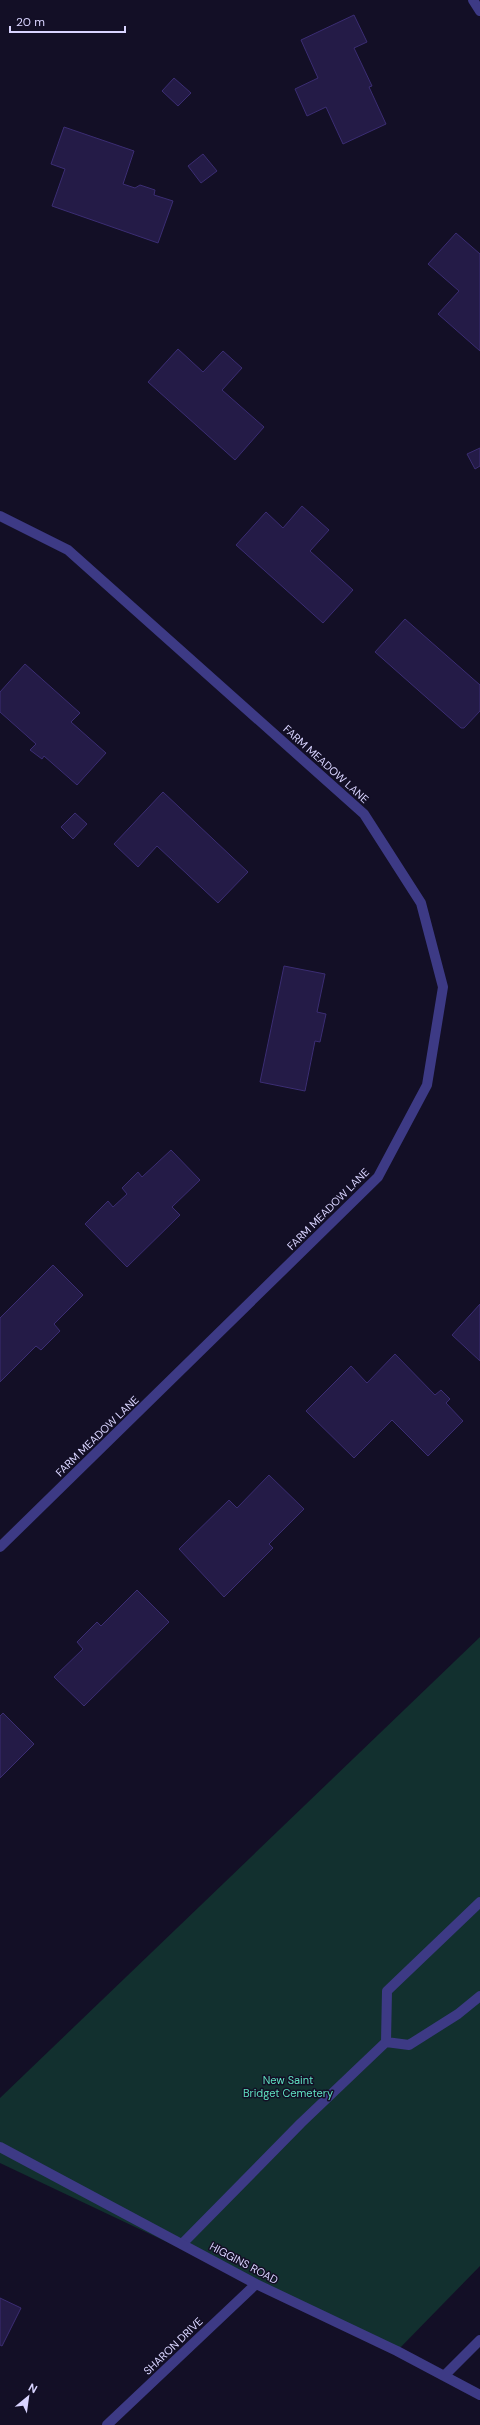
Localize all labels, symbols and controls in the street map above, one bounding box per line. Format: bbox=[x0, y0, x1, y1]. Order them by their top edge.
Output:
scale bar bbox=[10, 8, 125, 34]
text: 20 m bbox=[16, 14, 45, 30]
street label: FARM MEADOW LANE bbox=[280, 722, 372, 806]
street label: FARM MEADOW LANE bbox=[284, 1165, 372, 1253]
street label: FARM MEADOW LANE bbox=[53, 1393, 141, 1479]
park label: New Saint Bridget Cemetery bbox=[243, 2073, 333, 2100]
street label: HIGGINS ROAD bbox=[207, 2239, 281, 2287]
street label: SHARON DRIVE bbox=[140, 2314, 206, 2378]
north arrow bbox=[8, 2377, 48, 2417]
text: N bbox=[26, 2380, 40, 2396]

